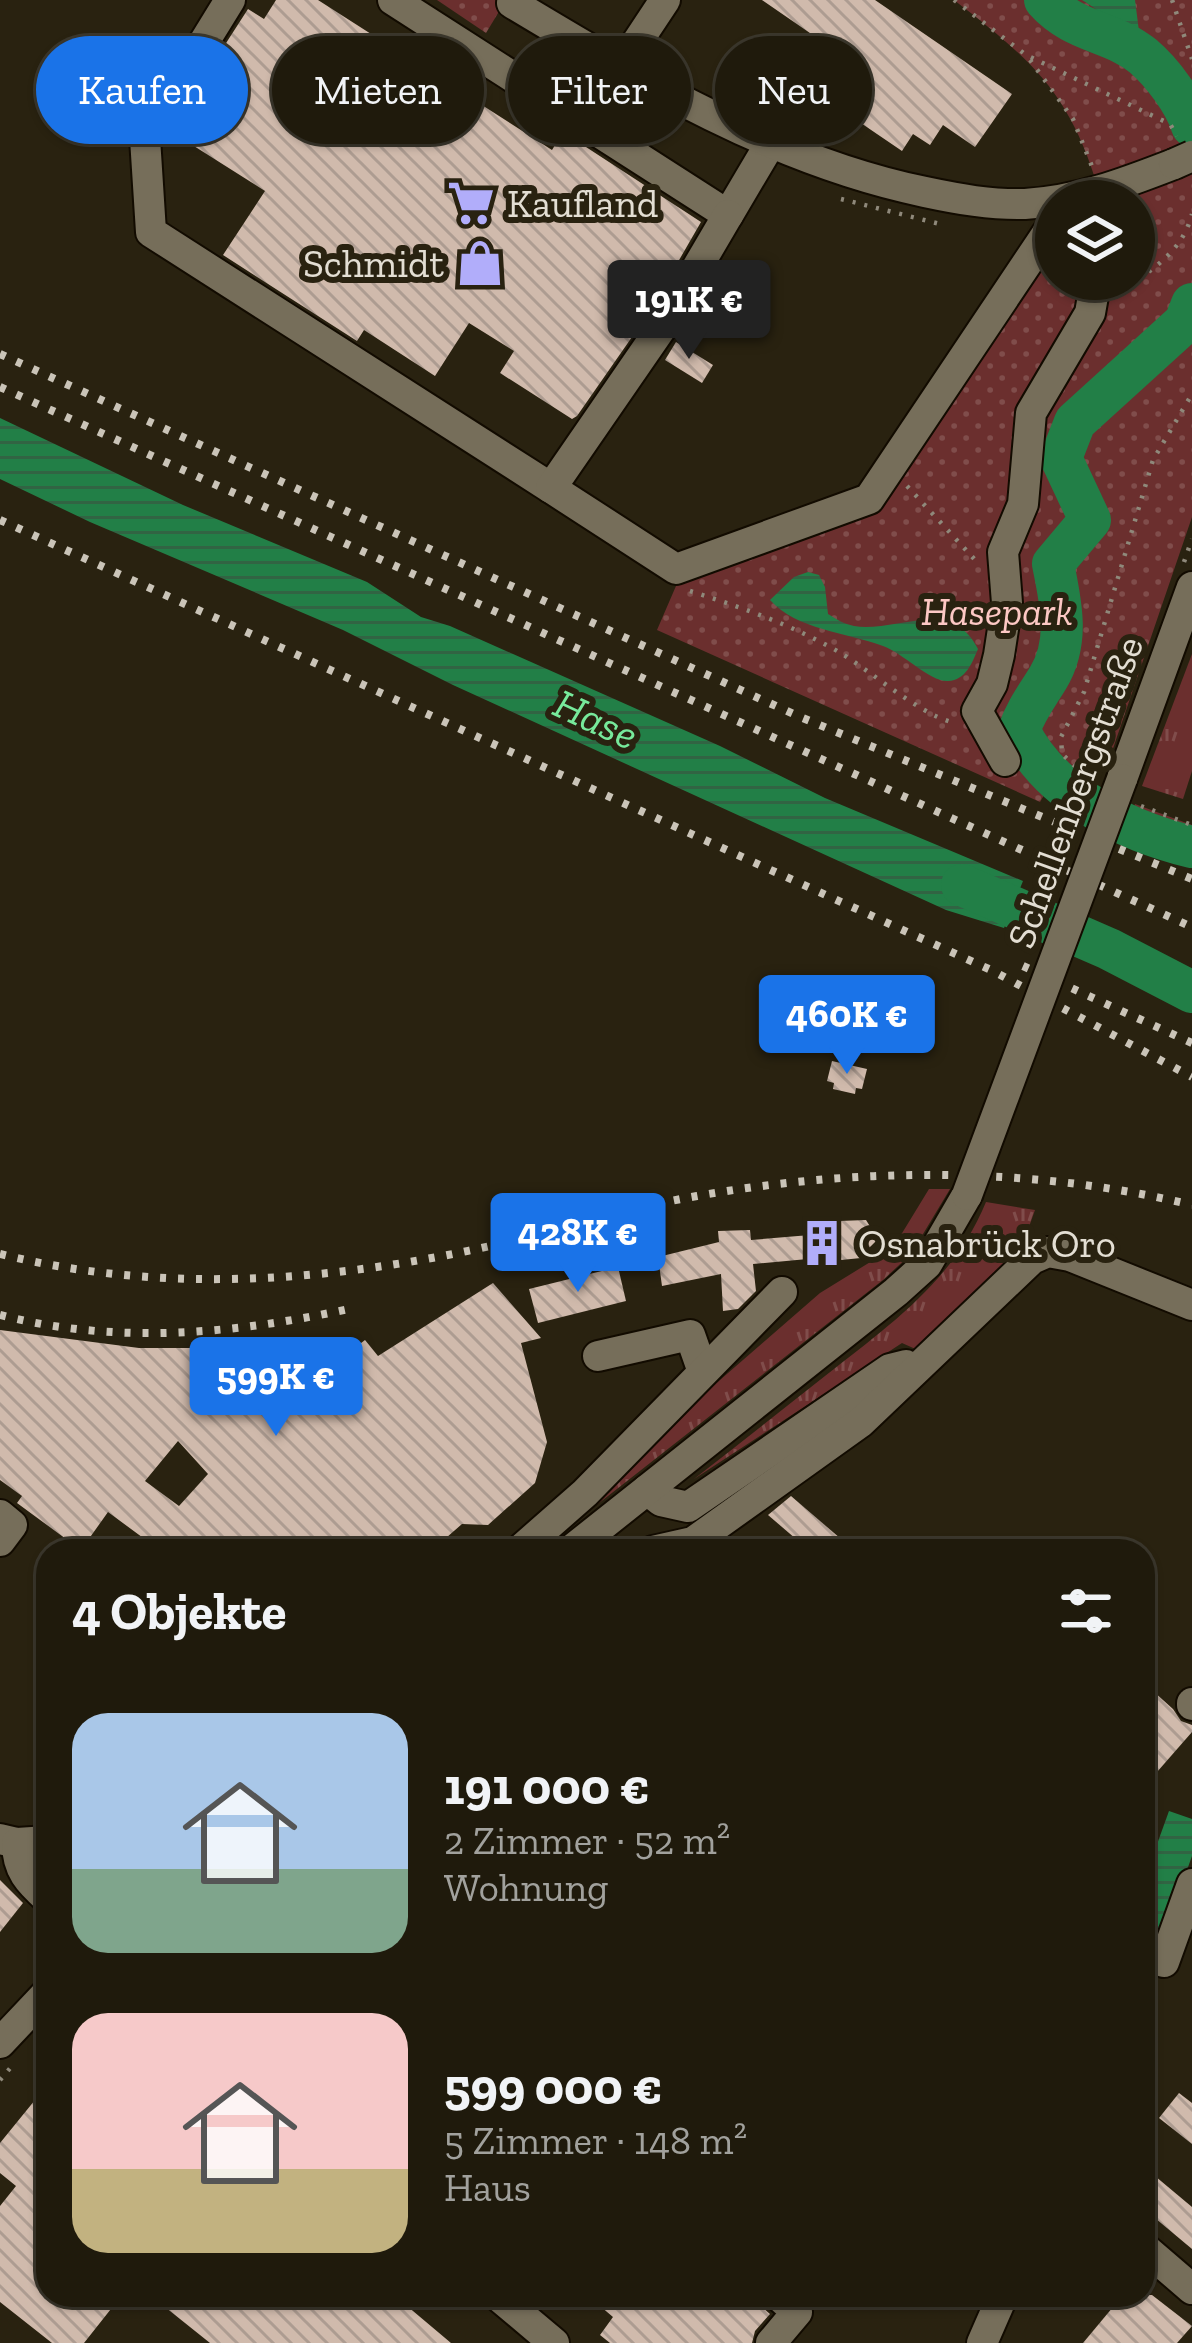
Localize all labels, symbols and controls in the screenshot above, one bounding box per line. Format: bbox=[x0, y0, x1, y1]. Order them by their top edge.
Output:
chip: Kaufen bbox=[36, 36, 248, 144]
chip: Mieten bbox=[272, 36, 484, 144]
chip: Filter bbox=[508, 36, 691, 144]
chip: Neu bbox=[715, 36, 872, 144]
supermarket icon: Kaufland bbox=[446, 178, 496, 228]
place label: Kaufland bbox=[507, 180, 658, 227]
map controls bbox=[1035, 180, 1155, 300]
button: layers bbox=[1035, 180, 1155, 300]
shop icon: Schmidt bbox=[455, 238, 505, 288]
place label: Schmidt bbox=[303, 240, 445, 287]
pin: 191K € bbox=[591, 260, 787, 362]
text: 191K € bbox=[634, 275, 744, 322]
park label: Hasepark bbox=[921, 588, 1073, 635]
street label: Schellenbergstraße bbox=[997, 630, 1153, 954]
water label: Hase bbox=[546, 678, 646, 760]
pin: 460K € bbox=[749, 975, 945, 1077]
text: 460K € bbox=[786, 990, 908, 1037]
pin: 428K € bbox=[480, 1193, 676, 1295]
text: 428K € bbox=[518, 1208, 638, 1255]
building icon: Osnabrück Oro bbox=[797, 1218, 847, 1268]
place label: Osnabrück Oro bbox=[858, 1220, 1116, 1267]
pin: 599K € bbox=[178, 1337, 374, 1439]
text: 599K € bbox=[217, 1352, 335, 1399]
icon: filters bbox=[1053, 1578, 1119, 1644]
text: 4 Objekte bbox=[72, 1581, 286, 1642]
text: 191 000 € bbox=[444, 1756, 650, 1817]
icon: home bbox=[168, 1761, 312, 1905]
text: 2 Zimmer · 52 m² bbox=[444, 1817, 730, 1864]
text: Wohnung bbox=[444, 1864, 608, 1911]
text: 599 000 € bbox=[444, 2056, 663, 2117]
icon: home bbox=[168, 2061, 312, 2205]
text: 5 Zimmer · 148 m² bbox=[444, 2117, 747, 2164]
text: Haus bbox=[444, 2164, 531, 2211]

